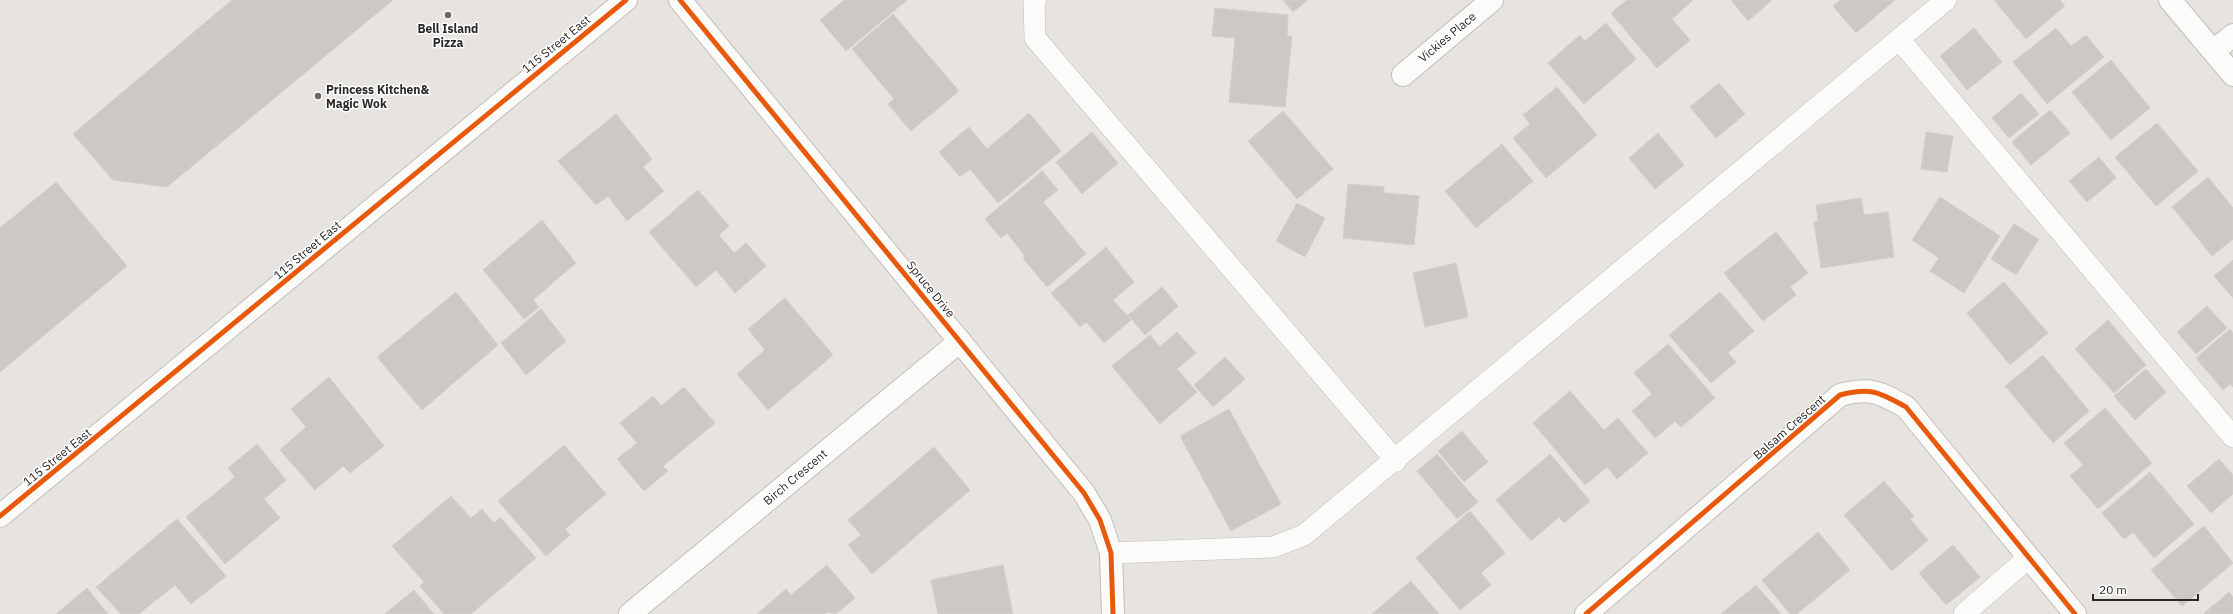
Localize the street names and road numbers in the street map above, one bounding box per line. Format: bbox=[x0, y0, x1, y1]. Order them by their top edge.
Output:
street label: Vickies Place bbox=[1415, 8, 1479, 65]
street label: 115 Street East bbox=[519, 12, 593, 76]
street label: 115 Street East bbox=[270, 217, 344, 283]
street label: Spruce Drive bbox=[904, 258, 959, 321]
street label: Balsam Crescent bbox=[1750, 392, 1828, 462]
street label: 115 Street East bbox=[20, 425, 94, 489]
street label: Birch Crescent bbox=[760, 446, 830, 508]

